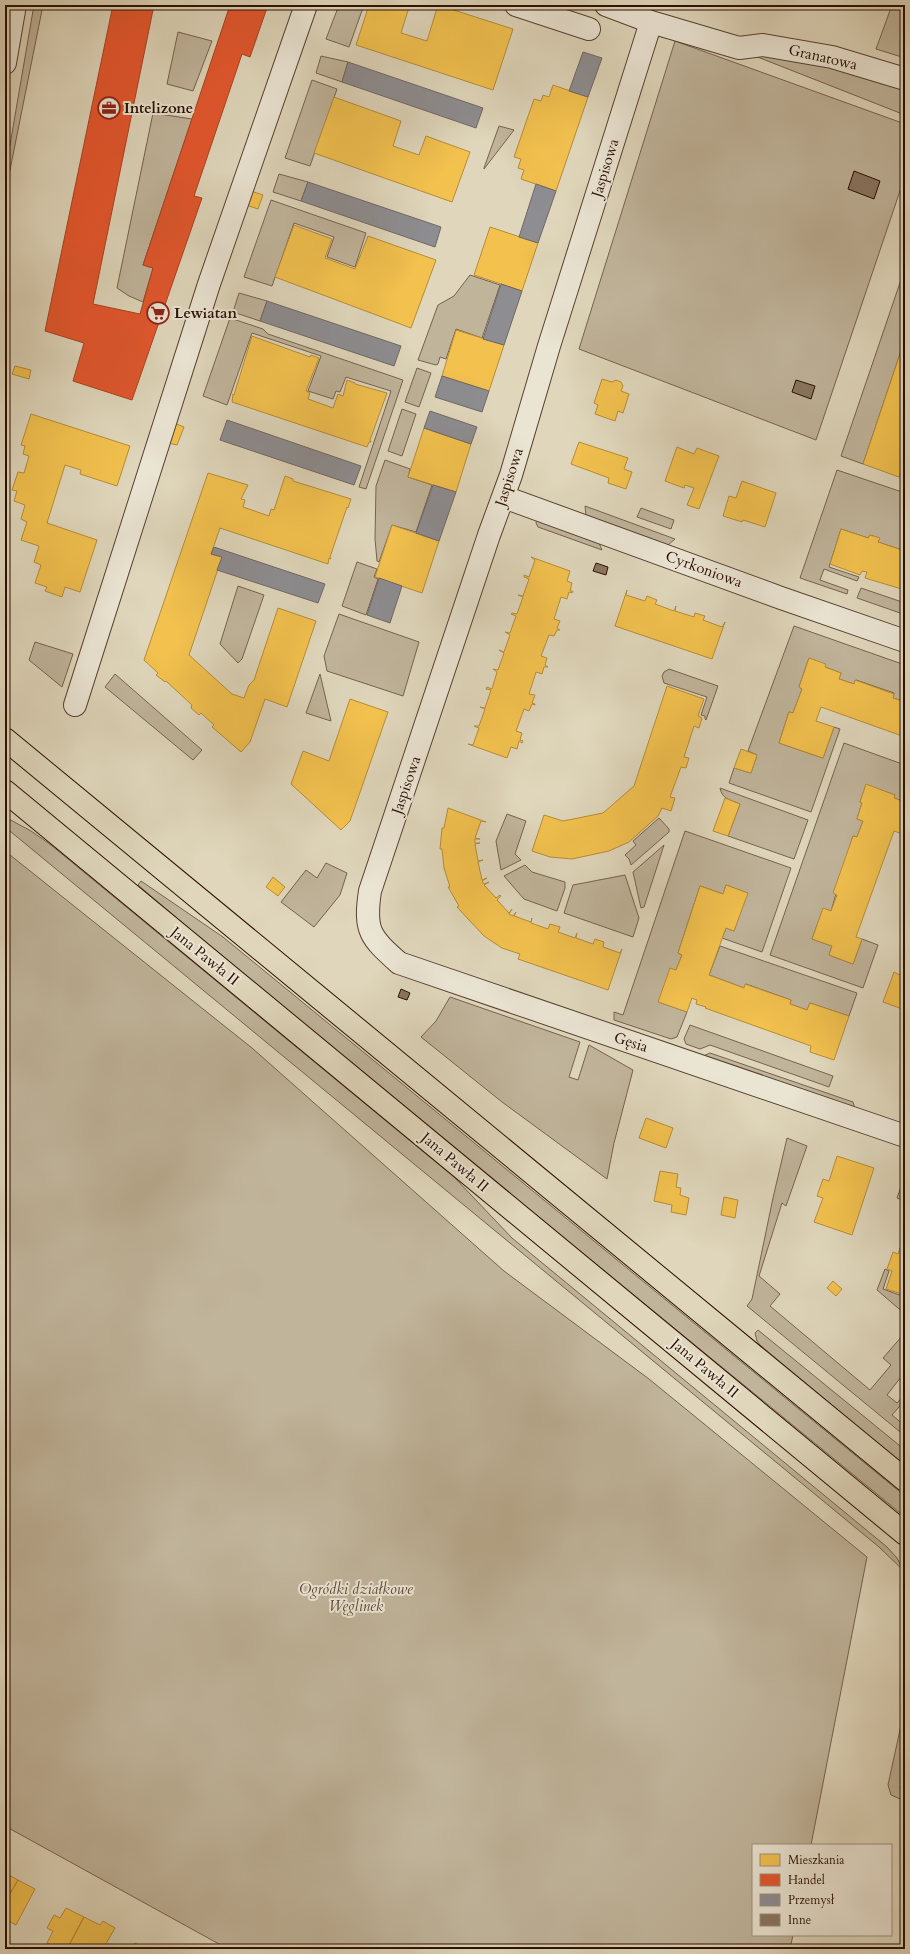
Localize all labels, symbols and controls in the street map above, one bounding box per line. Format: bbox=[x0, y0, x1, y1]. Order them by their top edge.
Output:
street label: Granatowa bbox=[787, 39, 860, 75]
office icon: Intelizone bbox=[96, 95, 122, 121]
place label: Intelizone bbox=[124, 98, 193, 118]
street label: Jaspisowa bbox=[586, 136, 624, 202]
supermarket icon: Lewiatan bbox=[145, 300, 171, 326]
place label: Lewiatan bbox=[174, 303, 237, 323]
street label: Jaspisowa bbox=[490, 445, 528, 511]
street label: Cyrkoniowa bbox=[663, 546, 746, 592]
street label: Jaspisowa bbox=[386, 753, 425, 819]
street label: Jana Pawła II bbox=[165, 921, 244, 990]
street label: Gęsia bbox=[612, 1027, 651, 1057]
street label: Jana Pawła II bbox=[415, 1126, 493, 1196]
street label: Jana Pawła II bbox=[665, 1332, 743, 1402]
park label: Ogródki działkowe Węglinek bbox=[299, 1579, 413, 1616]
legend bbox=[752, 1844, 892, 1936]
text: Mieszkania bbox=[788, 1852, 845, 1868]
text: Handel bbox=[788, 1872, 825, 1888]
text: Przemysł bbox=[788, 1892, 835, 1908]
text: Inne bbox=[788, 1912, 811, 1928]

